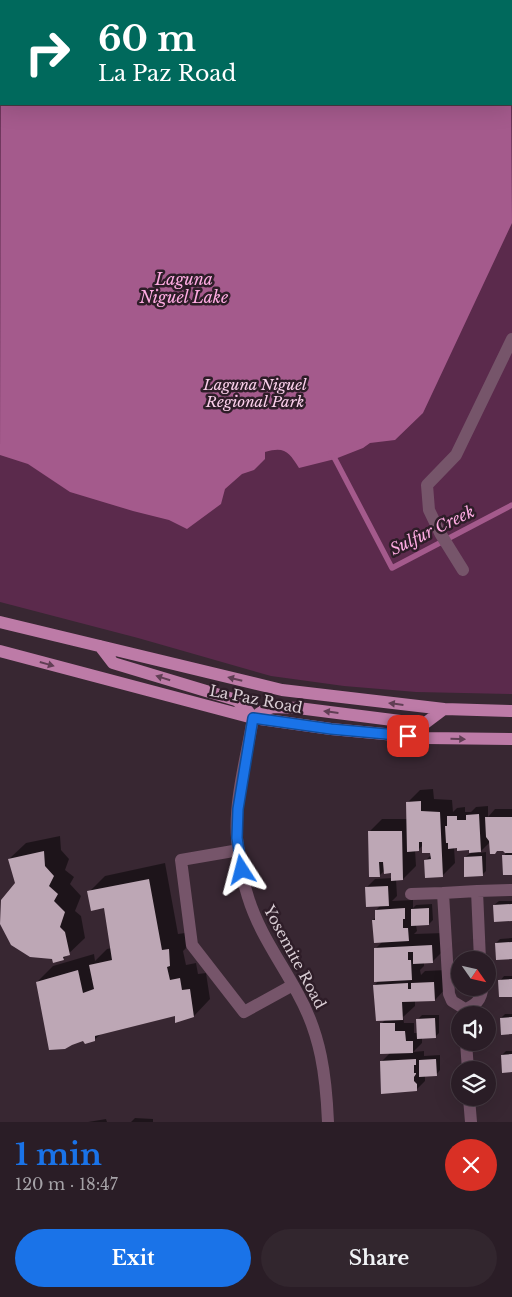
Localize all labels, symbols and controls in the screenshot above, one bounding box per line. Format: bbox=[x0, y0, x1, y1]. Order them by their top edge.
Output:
text: 60 m bbox=[98, 17, 196, 60]
icon: right bbox=[15, 20, 80, 85]
text: La Paz Road bbox=[98, 60, 236, 87]
water label: Laguna Niguel Lake bbox=[139, 269, 229, 307]
park label: Laguna Niguel Regional Park bbox=[202, 375, 307, 411]
water label: Sulfur Creek bbox=[386, 501, 478, 559]
one-way arrow bbox=[40, 661, 55, 669]
one-way arrow bbox=[155, 673, 170, 681]
one-way arrow bbox=[228, 675, 243, 683]
street label: La Paz Road bbox=[208, 681, 304, 717]
one-way arrow bbox=[387, 700, 403, 708]
one-way arrow bbox=[322, 708, 338, 716]
pin bbox=[387, 715, 429, 757]
icon: arrive bbox=[394, 722, 422, 750]
one-way arrow bbox=[450, 735, 466, 743]
position arrow bbox=[215, 843, 267, 895]
street label: Yosemite Road bbox=[259, 901, 330, 1012]
north arrow bbox=[451, 951, 496, 996]
map controls bbox=[451, 951, 496, 1106]
button: sound bbox=[451, 1006, 496, 1051]
button: layers bbox=[451, 1061, 496, 1106]
text: 1 min bbox=[15, 1136, 102, 1173]
button: close bbox=[445, 1139, 497, 1191]
text: 120 m · 18:47 bbox=[15, 1174, 118, 1194]
button: Exit bbox=[15, 1229, 251, 1287]
button: Share bbox=[261, 1229, 497, 1287]

